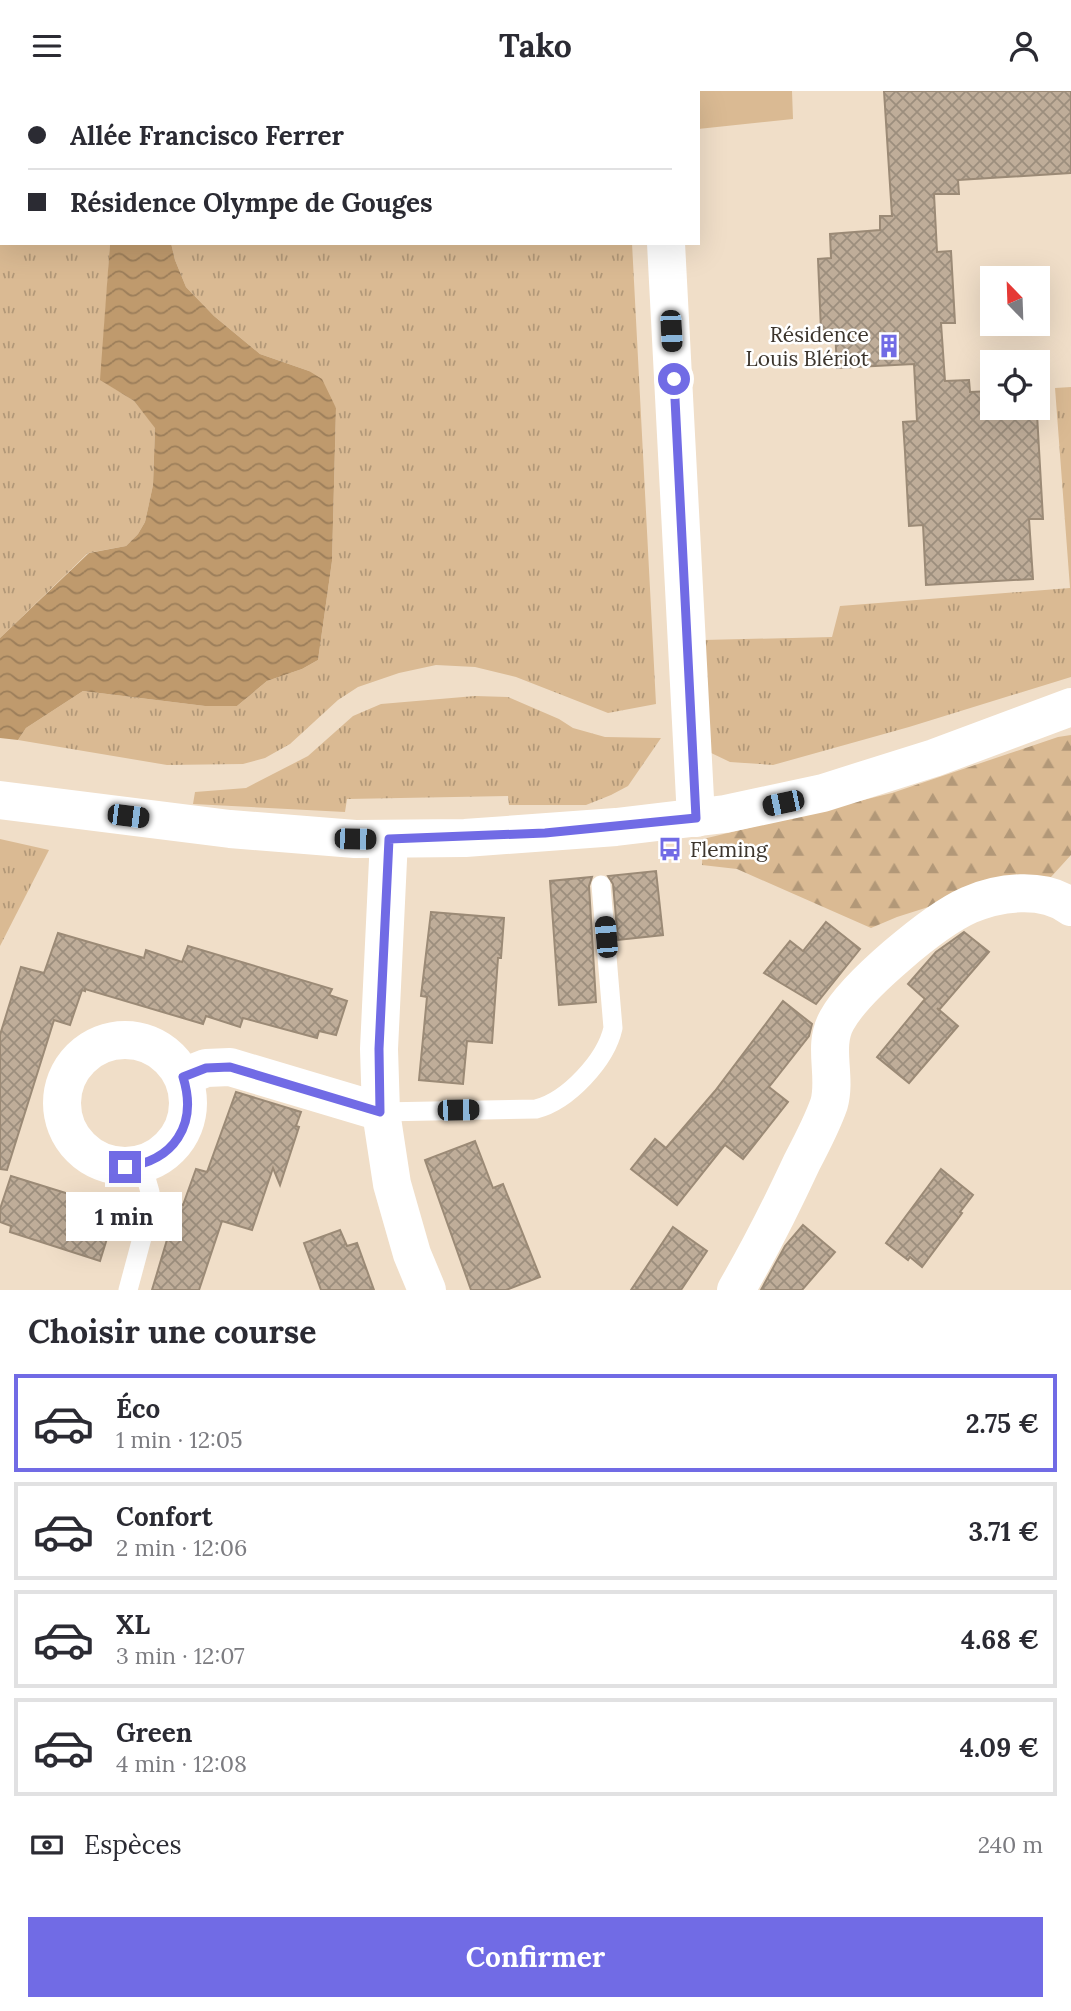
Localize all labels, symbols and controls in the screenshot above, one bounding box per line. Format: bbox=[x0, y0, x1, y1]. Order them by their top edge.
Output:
text: Tako bbox=[499, 25, 572, 66]
icon: menu bbox=[28, 27, 66, 65]
icon: person bbox=[1005, 27, 1043, 65]
text: Allée Francisco Ferrer bbox=[70, 119, 344, 152]
text: Résidence Olympe de Gouges bbox=[70, 186, 433, 219]
north arrow bbox=[980, 266, 1050, 336]
map controls bbox=[980, 266, 1050, 420]
car bbox=[660, 309, 683, 353]
place label: Résidence Louis Blériot bbox=[746, 321, 870, 372]
building icon: Résidence Louis Blériot bbox=[875, 332, 903, 360]
button: locate bbox=[980, 350, 1050, 420]
route start bbox=[658, 363, 690, 395]
car bbox=[761, 788, 806, 818]
car bbox=[106, 803, 151, 829]
car bbox=[334, 828, 377, 850]
bus stop icon: Fleming bbox=[656, 835, 684, 863]
place label: Fleming bbox=[690, 836, 768, 863]
car bbox=[594, 915, 619, 959]
car bbox=[437, 1099, 480, 1121]
route end bbox=[109, 1151, 141, 1183]
callout: 1 min bbox=[67, 1191, 183, 1241]
text: 1 min bbox=[95, 1202, 153, 1231]
text: Choisir une course bbox=[28, 1311, 316, 1352]
icon: car bbox=[32, 1392, 95, 1455]
text: Éco bbox=[116, 1392, 160, 1425]
text: 2.75 € bbox=[966, 1407, 1039, 1440]
text: 1 min · 12:05 bbox=[116, 1425, 243, 1454]
icon: car bbox=[32, 1500, 95, 1563]
text: Confort bbox=[116, 1500, 213, 1533]
text: 3.71 € bbox=[969, 1515, 1039, 1548]
text: 2 min · 12:06 bbox=[116, 1533, 247, 1562]
icon: car bbox=[32, 1608, 95, 1671]
text: XL bbox=[116, 1608, 150, 1641]
text: 4.68 € bbox=[961, 1623, 1039, 1656]
text: 3 min · 12:07 bbox=[116, 1641, 245, 1670]
icon: car bbox=[32, 1716, 95, 1779]
text: Green bbox=[116, 1716, 192, 1749]
text: 4.09 € bbox=[960, 1731, 1039, 1764]
text: 4 min · 12:08 bbox=[116, 1749, 247, 1778]
icon: cash bbox=[28, 1826, 66, 1864]
text: Espèces bbox=[84, 1828, 182, 1861]
text: 240 m bbox=[978, 1830, 1043, 1859]
button: Confirmer bbox=[28, 1917, 1043, 1997]

